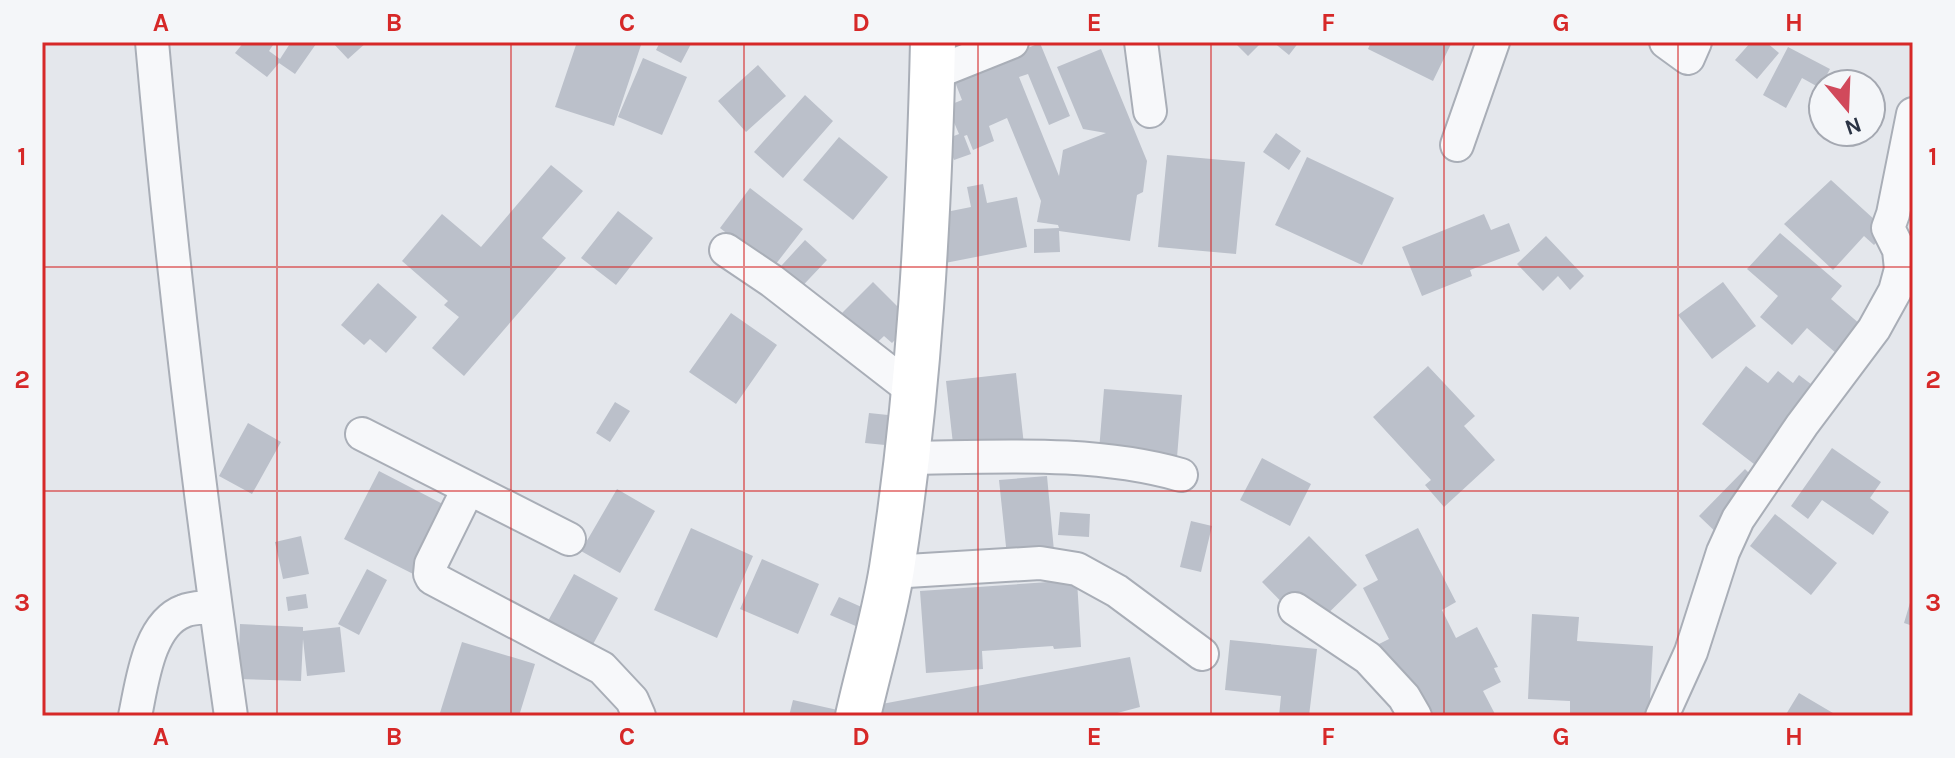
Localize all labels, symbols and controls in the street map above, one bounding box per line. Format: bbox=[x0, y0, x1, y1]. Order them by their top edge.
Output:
text: A bbox=[153, 7, 169, 38]
text: B bbox=[386, 7, 402, 38]
text: C bbox=[619, 7, 635, 38]
text: D bbox=[852, 7, 870, 38]
text: E bbox=[1086, 7, 1102, 38]
text: F bbox=[1321, 7, 1335, 38]
text: G bbox=[1552, 7, 1570, 38]
text: H bbox=[1785, 7, 1803, 38]
north arrow bbox=[1807, 68, 1887, 148]
text: N bbox=[1841, 111, 1865, 141]
text: 1 bbox=[17, 141, 27, 172]
text: 1 bbox=[1928, 141, 1938, 172]
text: 2 bbox=[14, 364, 30, 395]
text: 2 bbox=[1925, 364, 1941, 395]
text: 3 bbox=[14, 587, 30, 618]
text: 3 bbox=[1925, 587, 1941, 618]
text: A bbox=[153, 721, 169, 752]
text: B bbox=[386, 721, 402, 752]
text: C bbox=[619, 721, 635, 752]
text: D bbox=[852, 721, 870, 752]
text: E bbox=[1086, 721, 1102, 752]
text: F bbox=[1321, 721, 1335, 752]
text: G bbox=[1552, 721, 1570, 752]
text: H bbox=[1785, 721, 1803, 752]

